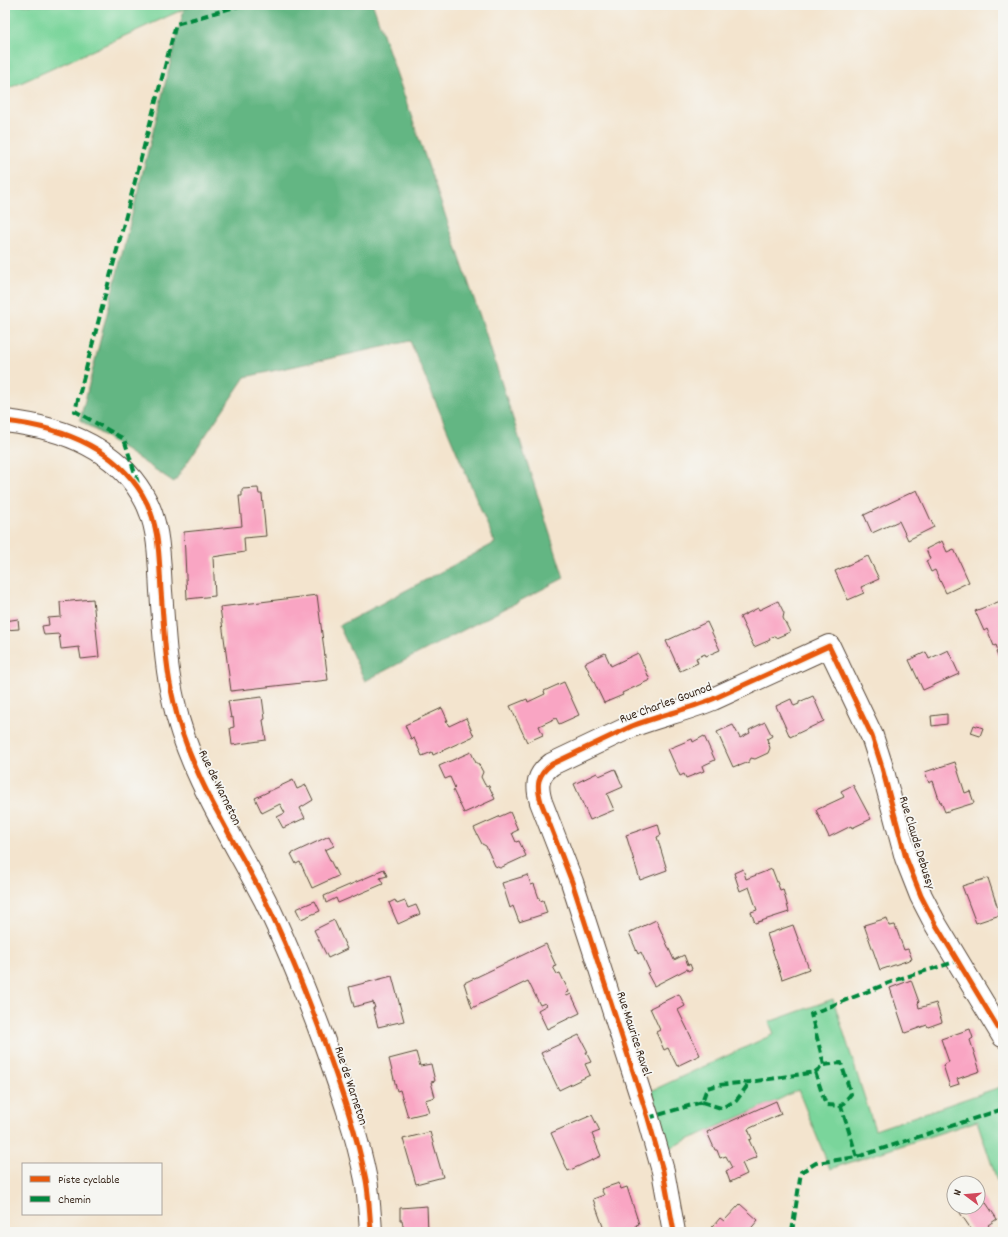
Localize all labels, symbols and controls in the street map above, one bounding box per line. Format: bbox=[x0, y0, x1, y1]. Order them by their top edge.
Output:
street label: Rue Charles Gounod bbox=[617, 678, 715, 730]
street label: Rue de Warneton bbox=[192, 747, 246, 829]
street label: Rue Claude Debussy bbox=[893, 794, 939, 893]
street label: Rue Maurice Ravel bbox=[610, 989, 656, 1079]
street label: Rue de Warneton bbox=[328, 1044, 372, 1128]
legend bbox=[22, 1163, 162, 1215]
text: Piste cyclable bbox=[58, 1172, 119, 1189]
north arrow bbox=[946, 1175, 986, 1215]
text: N bbox=[950, 1187, 967, 1198]
text: Chemin bbox=[58, 1192, 91, 1209]

